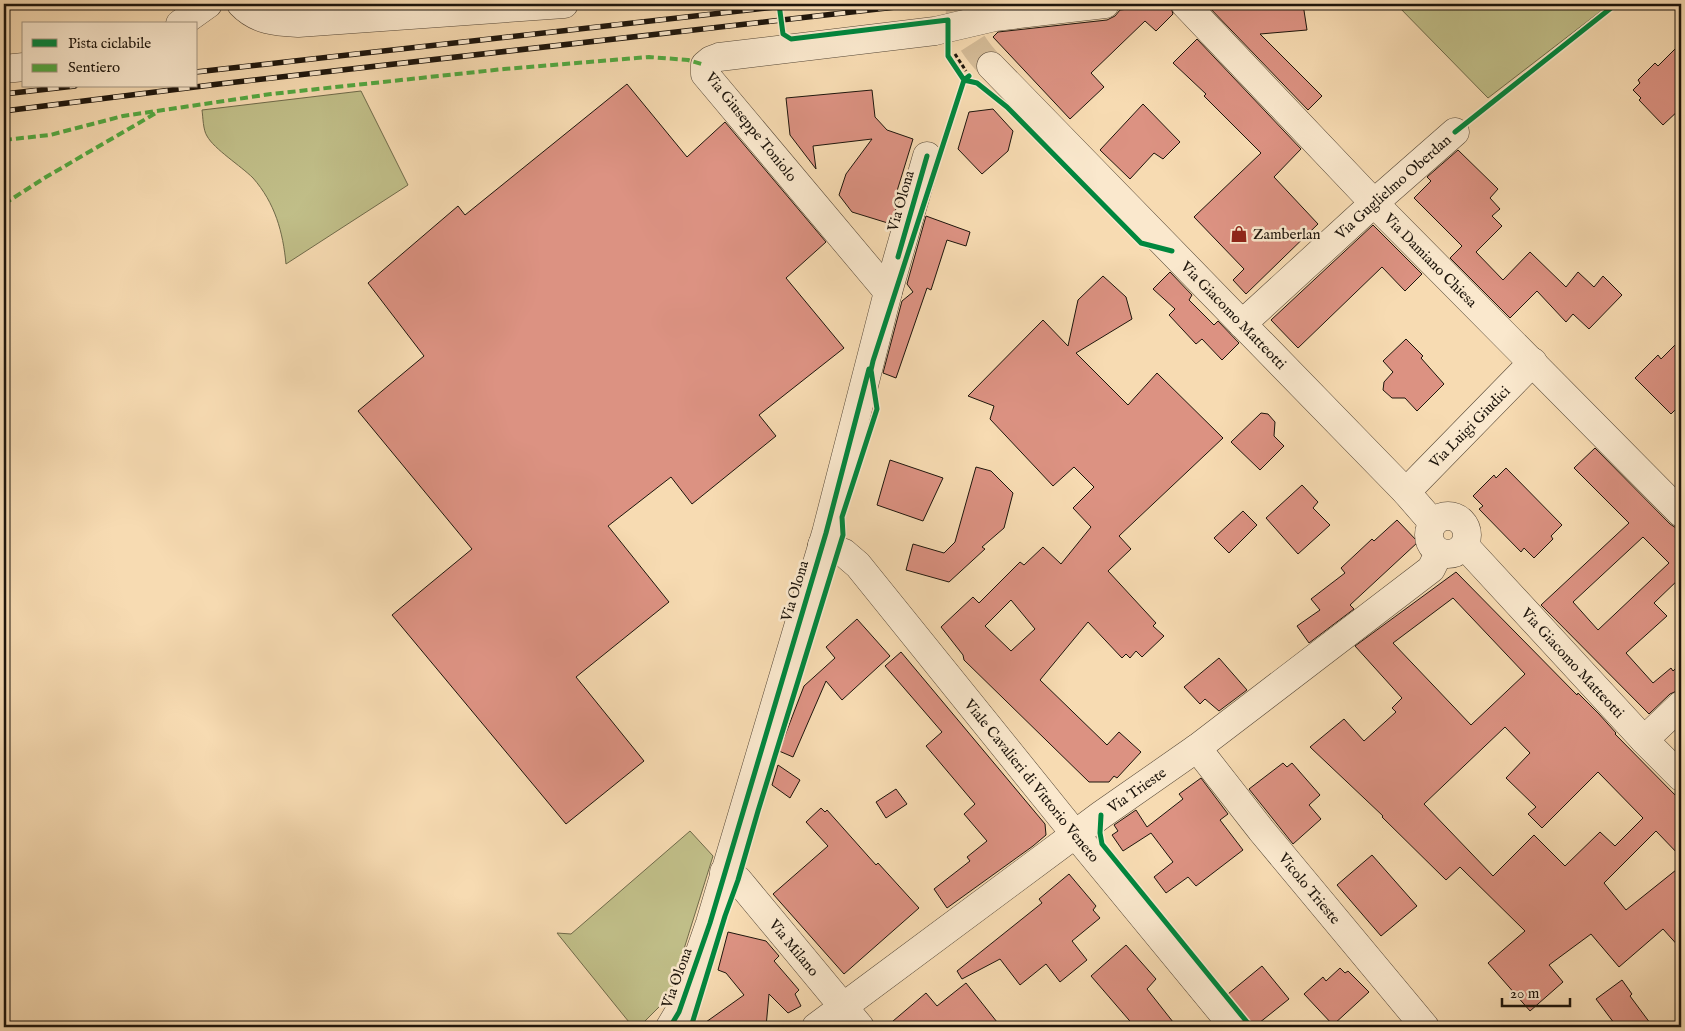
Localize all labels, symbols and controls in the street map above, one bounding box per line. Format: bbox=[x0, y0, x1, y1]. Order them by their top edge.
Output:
legend bbox=[22, 22, 198, 88]
text: Pista ciclabile bbox=[68, 34, 151, 53]
text: Sentiero bbox=[68, 58, 120, 77]
street label: Via Giuseppe Toniolo bbox=[700, 68, 801, 186]
street label: Via Guglielmo Oberdan bbox=[1330, 130, 1455, 244]
street label: Via Olona bbox=[883, 168, 919, 235]
street label: Via Damiano Chiesa bbox=[1379, 208, 1482, 312]
shop icon: Zamberlan bbox=[1229, 224, 1249, 244]
place label: Zamberlan bbox=[1253, 225, 1321, 244]
street label: Via Giacomo Matteotti bbox=[1176, 256, 1291, 373]
street label: Via Luigi Giudici bbox=[1425, 382, 1514, 473]
street label: Via Olona bbox=[776, 558, 813, 625]
street label: Via Giacomo Matteotti bbox=[1516, 603, 1629, 722]
street label: Viale Cavalieri di Vittorio Veneto bbox=[960, 694, 1104, 866]
street label: Via Trieste bbox=[1103, 763, 1170, 817]
street label: Vicolo Trieste bbox=[1274, 848, 1345, 928]
street label: Via Milano bbox=[764, 914, 823, 980]
street label: Via Olona bbox=[657, 945, 697, 1012]
scale bar bbox=[1502, 976, 1570, 1008]
text: 20 m bbox=[1510, 984, 1540, 1003]

